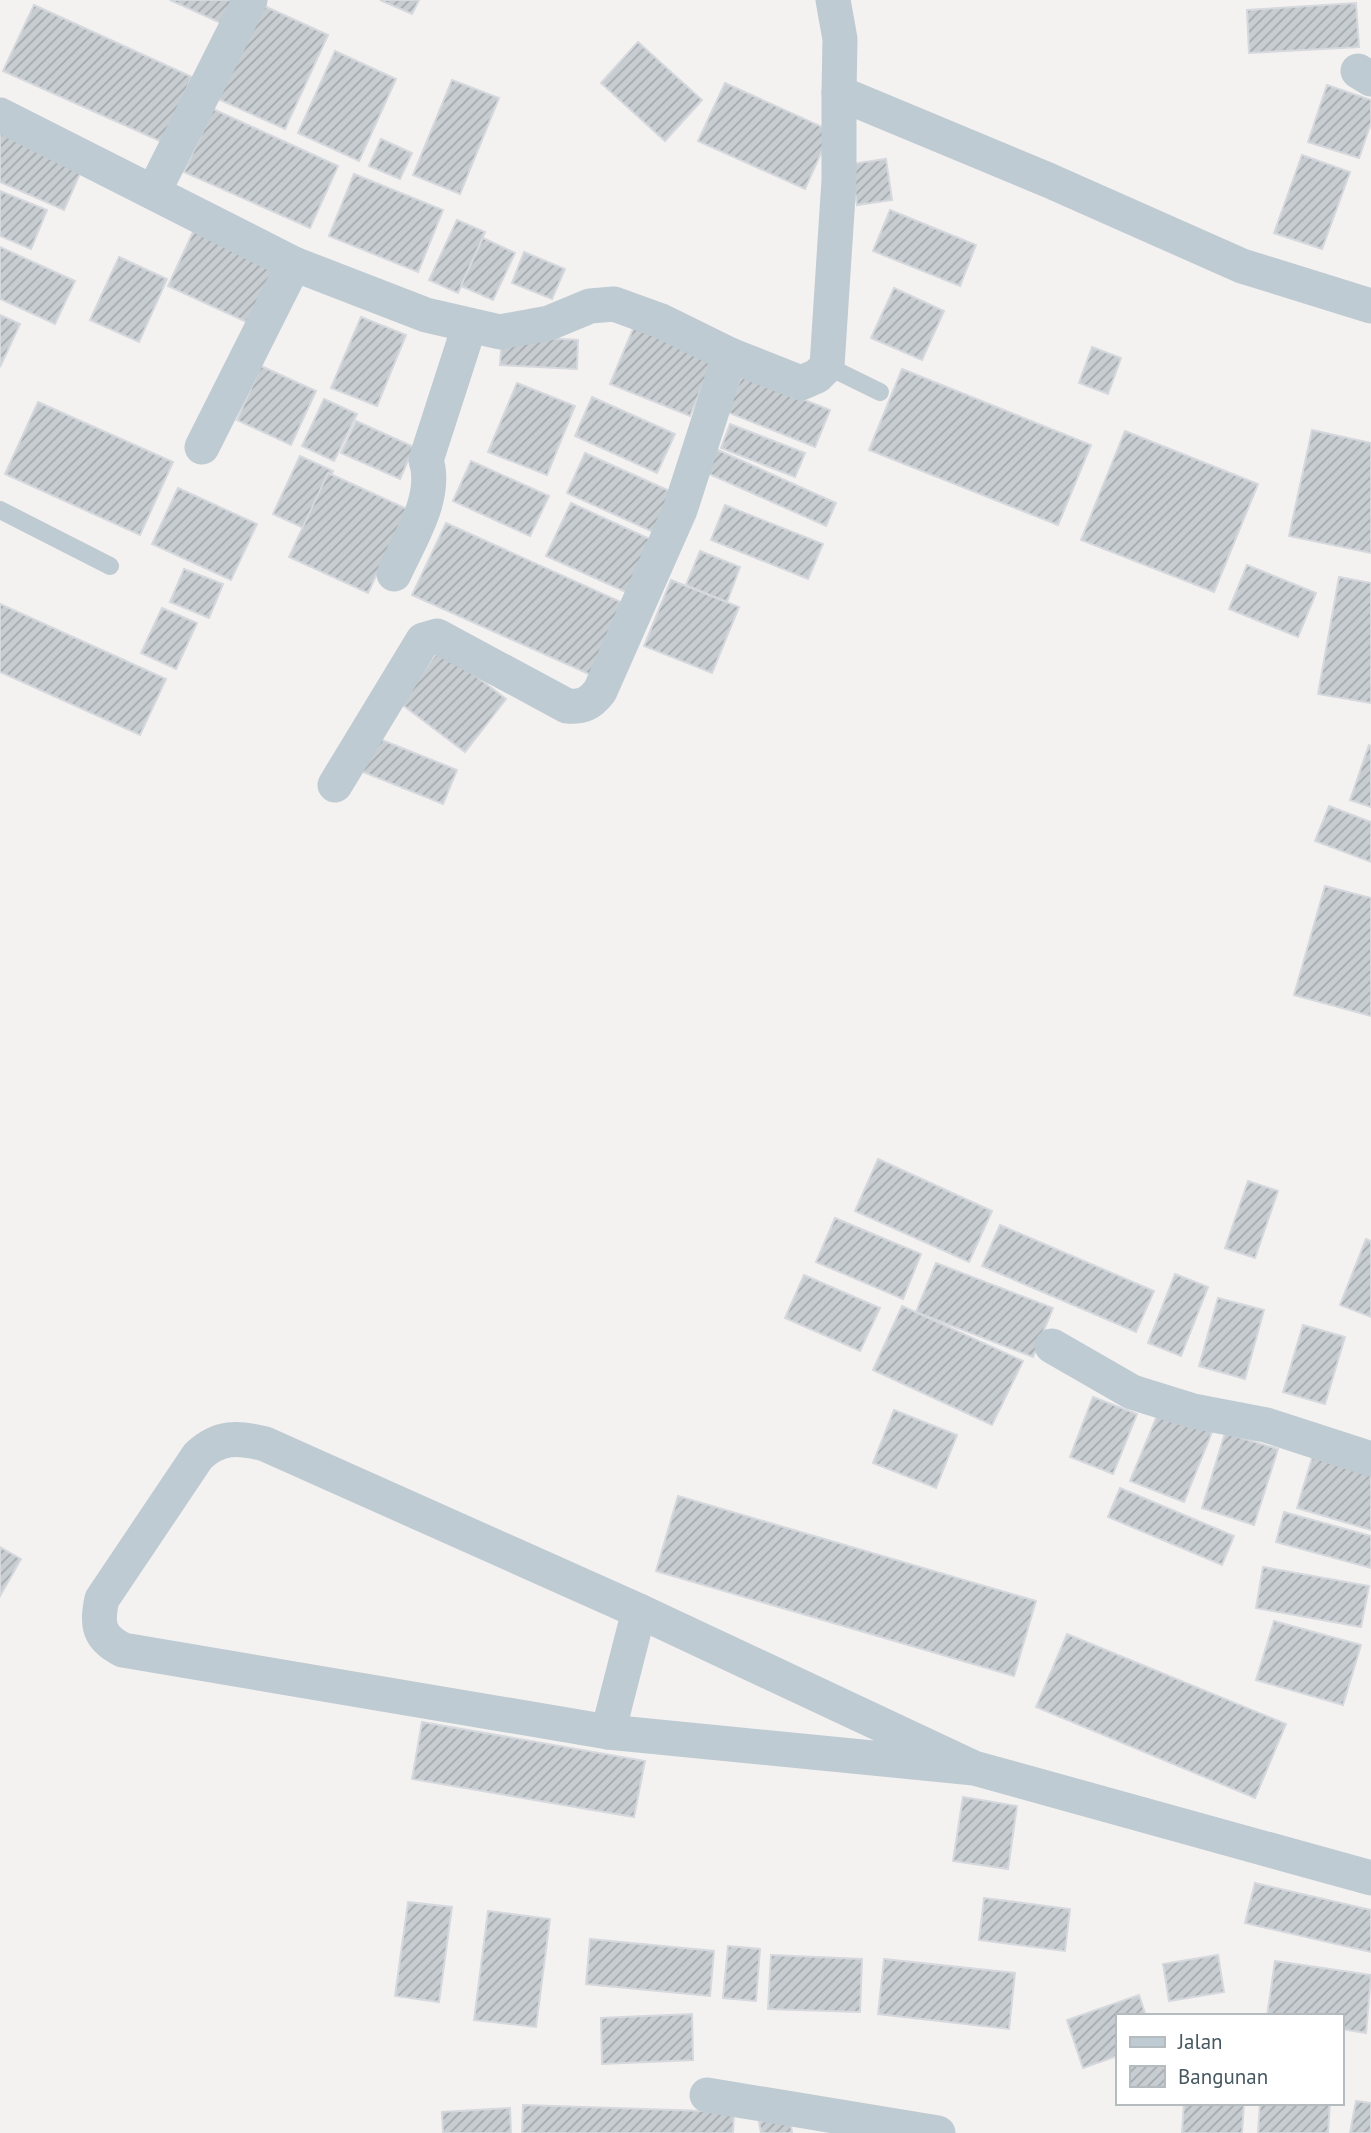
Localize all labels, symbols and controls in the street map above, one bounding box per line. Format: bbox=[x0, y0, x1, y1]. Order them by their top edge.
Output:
legend bbox=[1116, 2014, 1343, 2105]
text: Jalan bbox=[1177, 2028, 1223, 2055]
text: Bangunan bbox=[1178, 2063, 1268, 2090]

